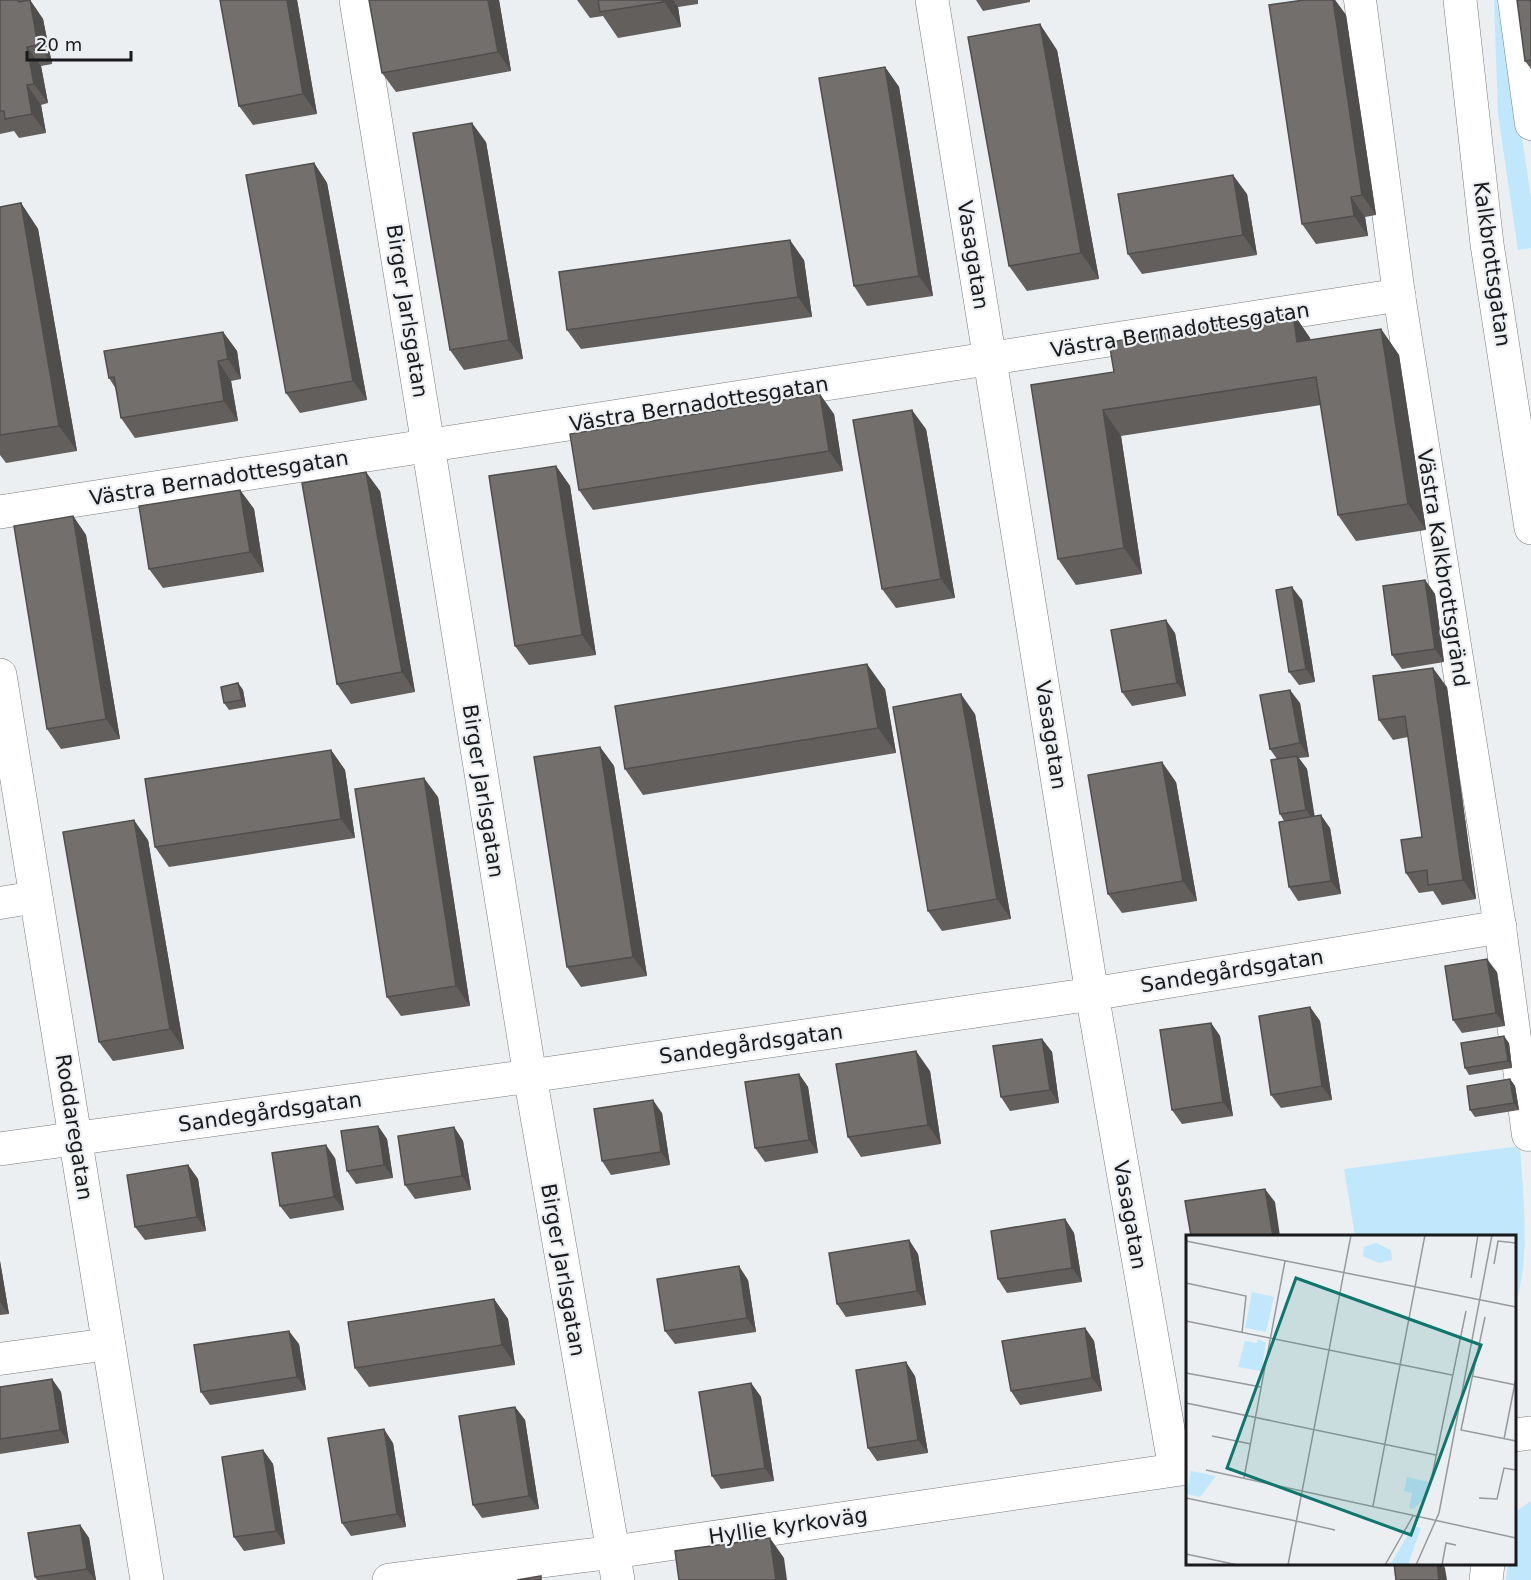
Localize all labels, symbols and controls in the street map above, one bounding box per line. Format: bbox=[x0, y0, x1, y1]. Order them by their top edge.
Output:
scale bar bbox=[27, 24, 130, 62]
text: 20 m bbox=[36, 34, 82, 55]
street label: Kalkbrottsgatan bbox=[1469, 180, 1515, 348]
street label: Vasagatan bbox=[953, 199, 993, 311]
street label: Birger Jarlsgatan bbox=[381, 223, 433, 399]
street label: Västra Bernadottesgatan bbox=[1049, 298, 1311, 362]
street label: Västra Bernadottesgatan bbox=[568, 372, 830, 436]
street label: Västra Bernadottesgatan bbox=[88, 446, 350, 510]
street label: Västra Kalkbrottsgränd bbox=[1412, 447, 1474, 689]
street label: Vasagatan bbox=[1031, 679, 1071, 791]
street label: Birger Jarlsgatan bbox=[457, 703, 509, 879]
street label: Sandegårdsgatan bbox=[1139, 944, 1325, 997]
street label: Sandegårdsgatan bbox=[658, 1018, 844, 1069]
street label: Roddaregatan bbox=[51, 1052, 97, 1202]
street label: Sandegårdsgatan bbox=[177, 1086, 363, 1137]
street label: Vasagatan bbox=[1109, 1159, 1151, 1271]
street label: Birger Jarlsgatan bbox=[536, 1182, 590, 1358]
inset map bbox=[1186, 1235, 1516, 1565]
street label: Hyllie kyrkoväg bbox=[707, 1503, 869, 1549]

